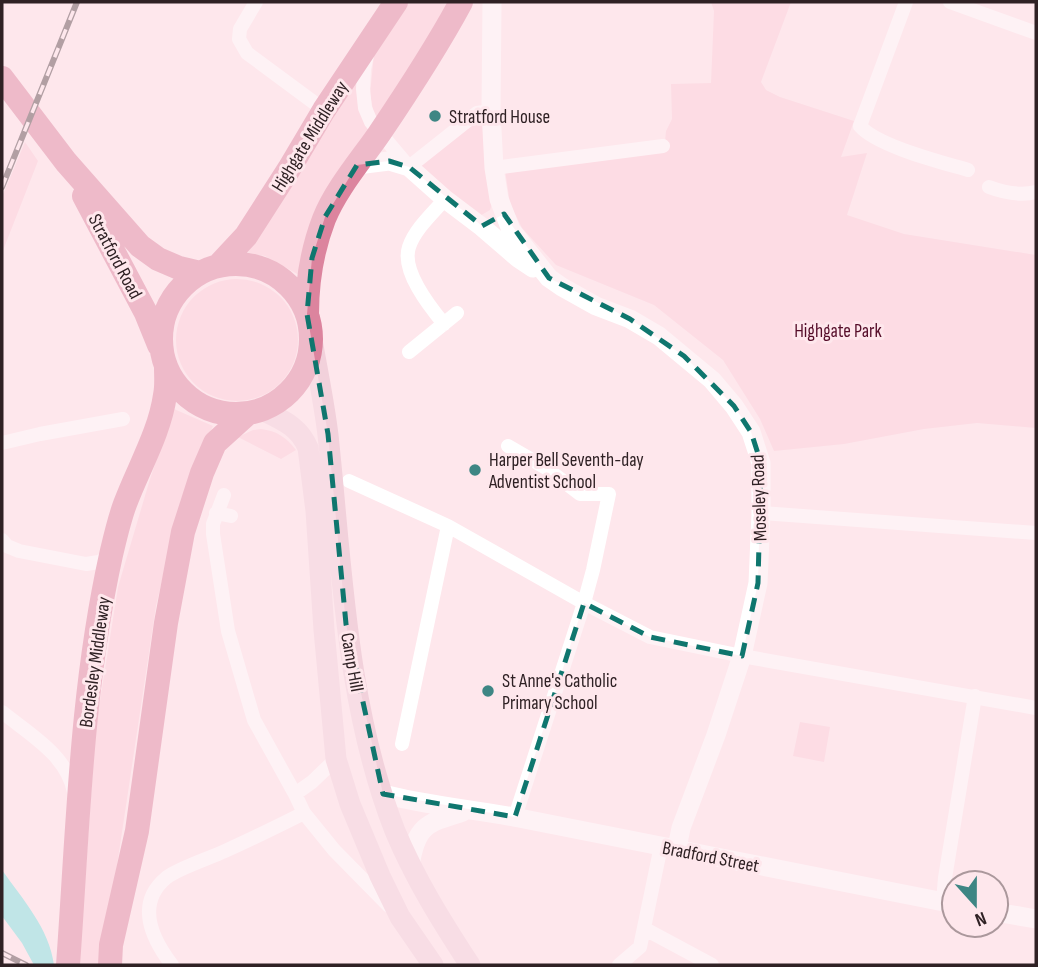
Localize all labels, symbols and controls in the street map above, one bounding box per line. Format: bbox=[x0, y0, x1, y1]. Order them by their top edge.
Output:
street label: Highgate Middleway bbox=[267, 76, 354, 197]
place label: Stratford House bbox=[449, 106, 550, 129]
marker: Stratford House bbox=[427, 108, 443, 124]
street label: Stratford Road bbox=[83, 210, 147, 303]
park label: Highgate Park bbox=[794, 320, 883, 343]
place label: Harper Bell Seventh-day Adventist School bbox=[488, 449, 644, 494]
street label: Moseley Road bbox=[746, 454, 773, 542]
marker: Harper Bell Seventh-day Adventist School bbox=[467, 462, 483, 478]
street label: Bordesley Middleway bbox=[75, 595, 116, 729]
street label: Camp Hill bbox=[335, 631, 368, 694]
place label: St Anne's Catholic Primary School bbox=[502, 670, 617, 715]
marker: St Anne's Catholic Primary School bbox=[480, 683, 496, 699]
street label: Bradford Street bbox=[660, 837, 761, 878]
north arrow bbox=[940, 869, 1010, 939]
text: N bbox=[972, 906, 989, 931]

